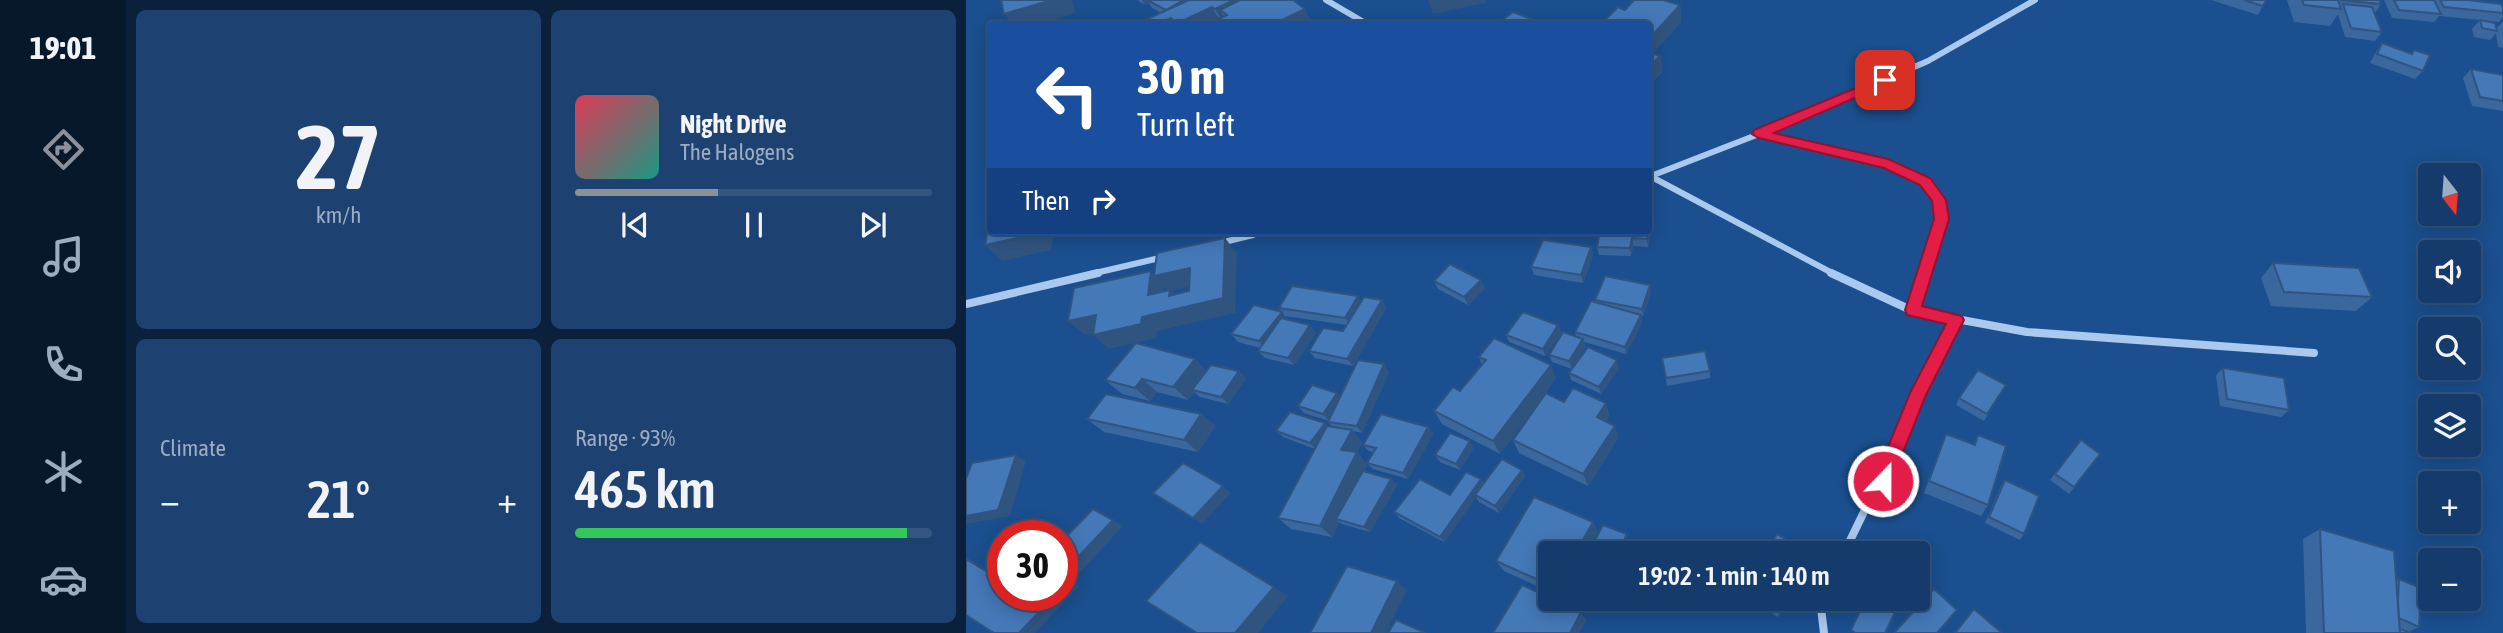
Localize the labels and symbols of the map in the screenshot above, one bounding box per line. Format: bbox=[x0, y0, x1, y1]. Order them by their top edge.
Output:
pin bbox=[1855, 50, 1915, 110]
north arrow bbox=[2418, 163, 2482, 226]
position arrow bbox=[1846, 444, 1920, 518]
speed limit sign: 30 bbox=[987, 520, 1078, 611]

